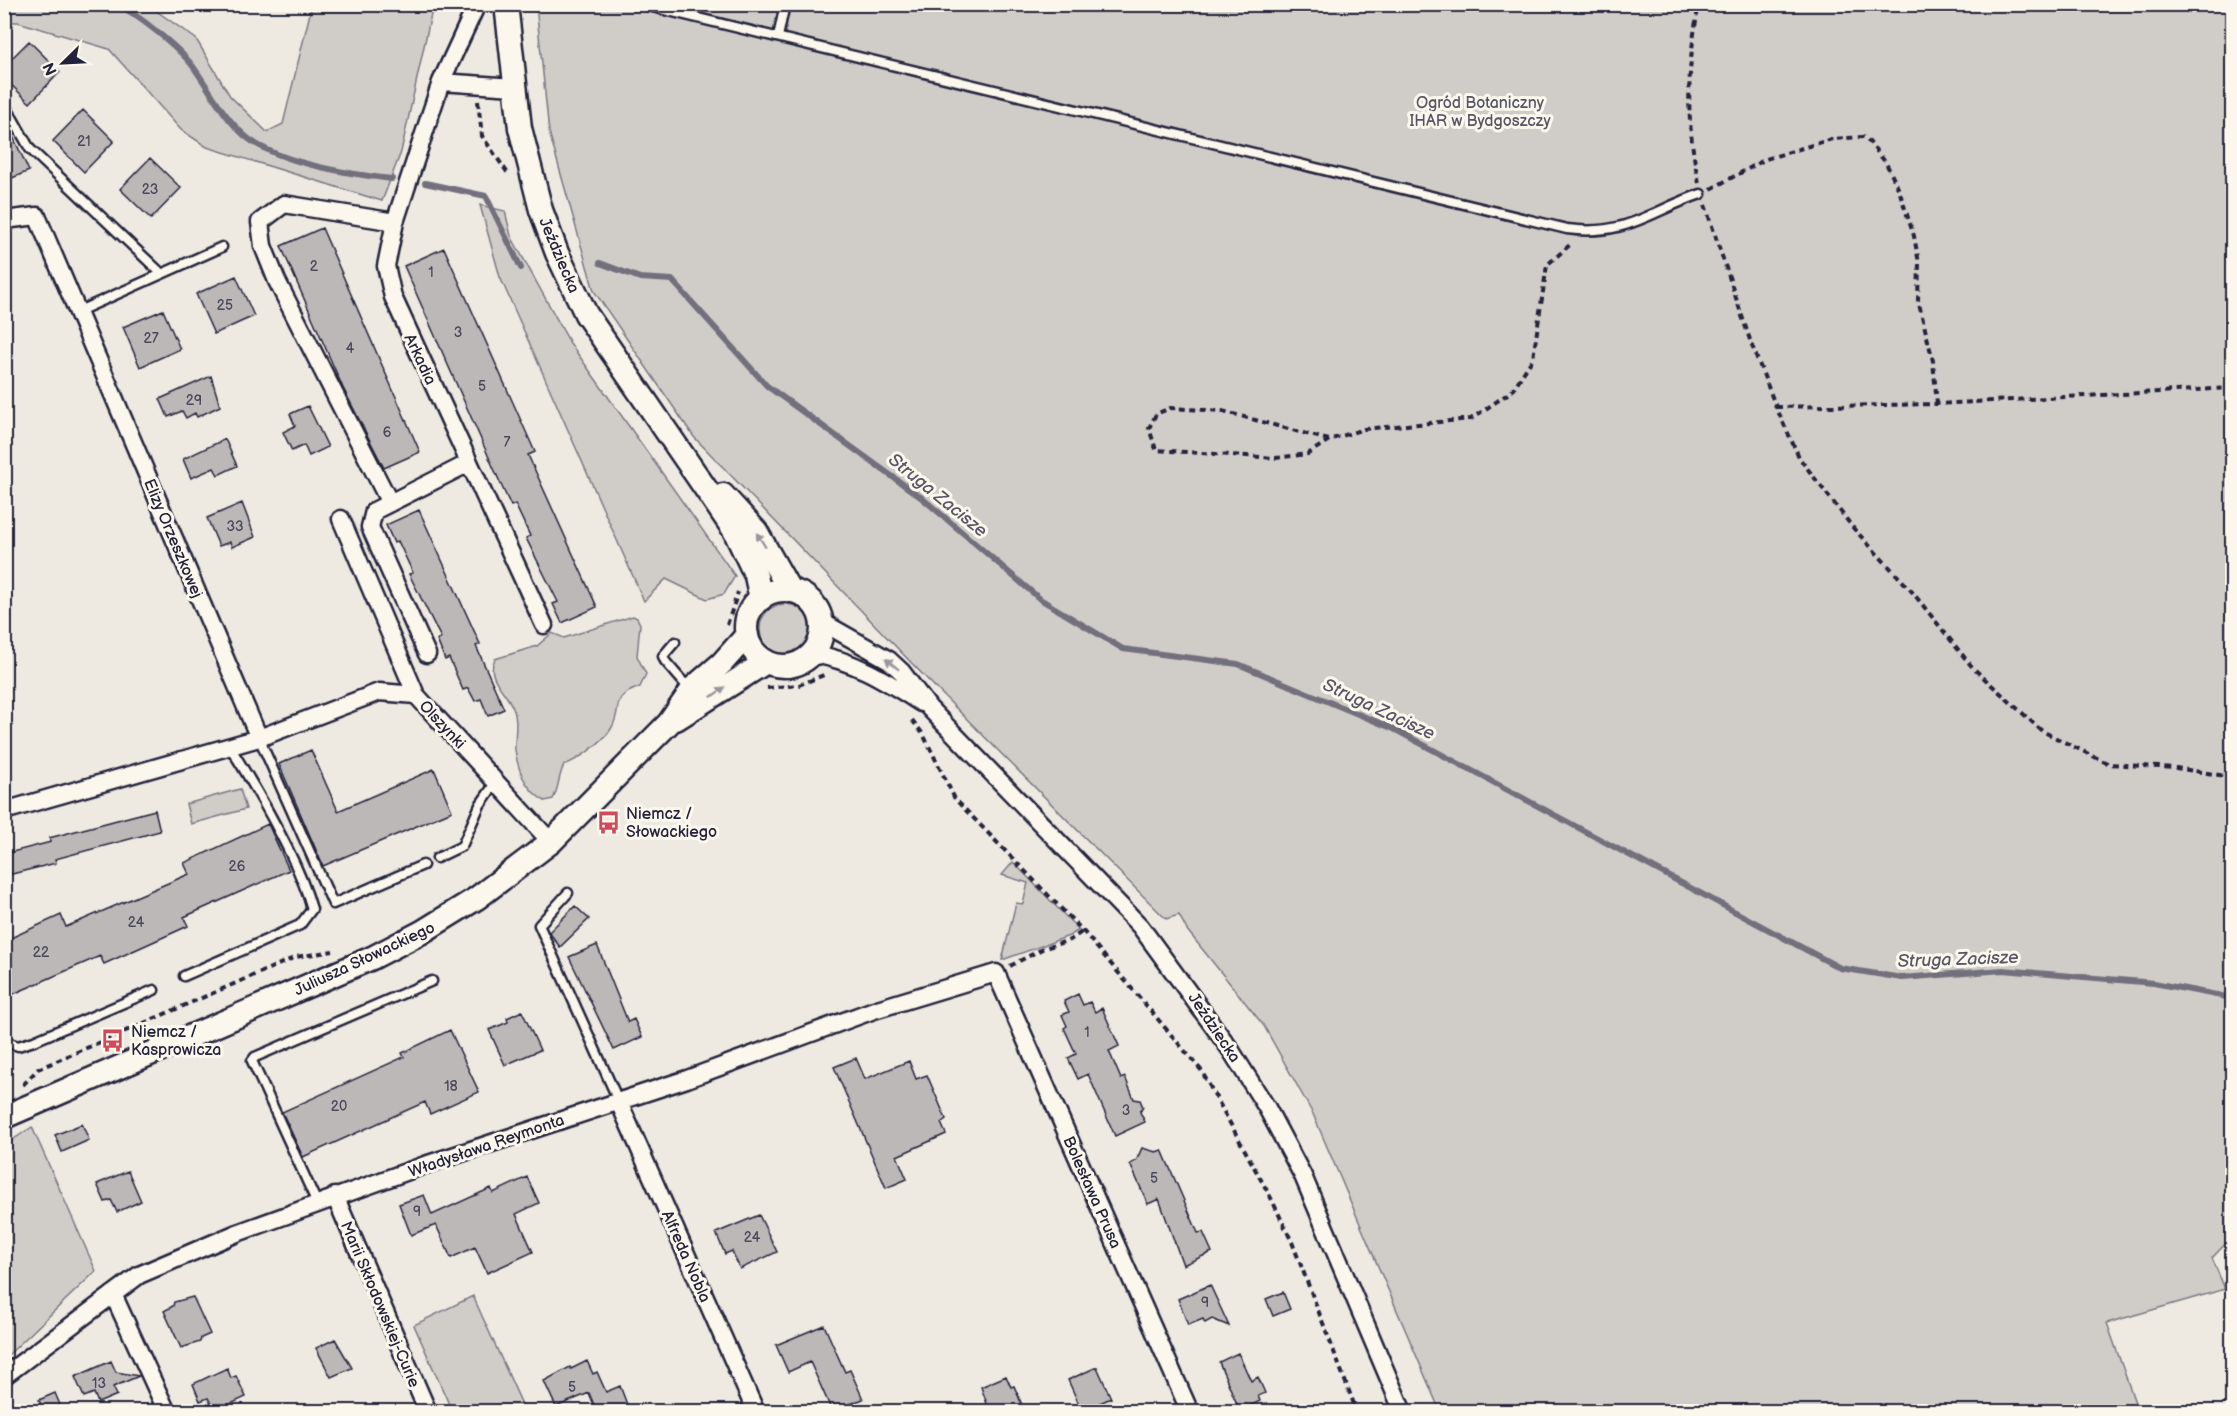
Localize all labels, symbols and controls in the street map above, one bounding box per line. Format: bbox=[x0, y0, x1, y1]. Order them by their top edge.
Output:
north arrow bbox=[33, 33, 93, 93]
text: N bbox=[40, 59, 62, 78]
park label: Ogród Botaniczny IHAR w Bydgoszczy bbox=[1409, 94, 1551, 131]
house number: 21 bbox=[77, 133, 91, 150]
house number: 23 bbox=[142, 181, 158, 198]
street label: Jeździecka bbox=[534, 215, 583, 296]
house number: 2 bbox=[310, 258, 319, 275]
house number: 1 bbox=[428, 264, 434, 281]
house number: 25 bbox=[217, 297, 233, 314]
house number: 3 bbox=[454, 324, 462, 341]
house number: 27 bbox=[143, 330, 159, 347]
street label: Arkadia bbox=[400, 331, 440, 388]
house number: 4 bbox=[346, 340, 355, 357]
house number: 5 bbox=[478, 378, 486, 395]
house number: 29 bbox=[186, 392, 202, 409]
house number: 6 bbox=[383, 424, 392, 441]
house number: 7 bbox=[504, 434, 511, 451]
water label: Struga Zacisze bbox=[884, 449, 991, 542]
street label: Elizy Orzeszkowej bbox=[139, 476, 206, 601]
house number: 33 bbox=[226, 518, 244, 535]
one-way arrow bbox=[756, 532, 767, 548]
one-way arrow bbox=[884, 657, 900, 670]
water label: Struga Zacisze bbox=[1319, 674, 1438, 745]
one-way arrow bbox=[709, 686, 725, 698]
street label: Olszynki bbox=[415, 697, 469, 753]
place label: Niemcz / Słowackiego bbox=[626, 805, 717, 842]
bus stop icon: Niemcz / Słowackiego bbox=[595, 809, 621, 835]
house number: 26 bbox=[229, 858, 246, 875]
house number: 24 bbox=[128, 914, 145, 931]
street label: Juliusza Słowackiego bbox=[291, 918, 438, 1000]
house number: 22 bbox=[33, 944, 50, 961]
water label: Struga Zacisze bbox=[1897, 947, 2019, 972]
street label: Jeździecka bbox=[1184, 989, 1244, 1066]
place label: Niemcz / Kasprowicza bbox=[131, 1023, 221, 1060]
house number: 1 bbox=[1084, 1024, 1090, 1041]
bus stop icon: Niemcz / Kasprowicza bbox=[100, 1027, 126, 1053]
house number: 18 bbox=[444, 1078, 458, 1095]
house number: 20 bbox=[331, 1098, 347, 1115]
house number: 3 bbox=[1122, 1102, 1130, 1119]
street label: Władysława Reymonta bbox=[406, 1111, 567, 1182]
street label: Bolesława Prusa bbox=[1058, 1134, 1125, 1252]
house number: 5 bbox=[1150, 1170, 1158, 1187]
house number: 9 bbox=[413, 1203, 421, 1220]
street label: Alfreda Nobla bbox=[657, 1208, 714, 1305]
street label: Marii Skłodowskiej-Curie bbox=[336, 1219, 423, 1391]
house number: 24 bbox=[744, 1229, 761, 1246]
house number: 9 bbox=[1201, 1294, 1209, 1311]
house number: 13 bbox=[92, 1375, 106, 1392]
house number: 5 bbox=[568, 1379, 576, 1396]

